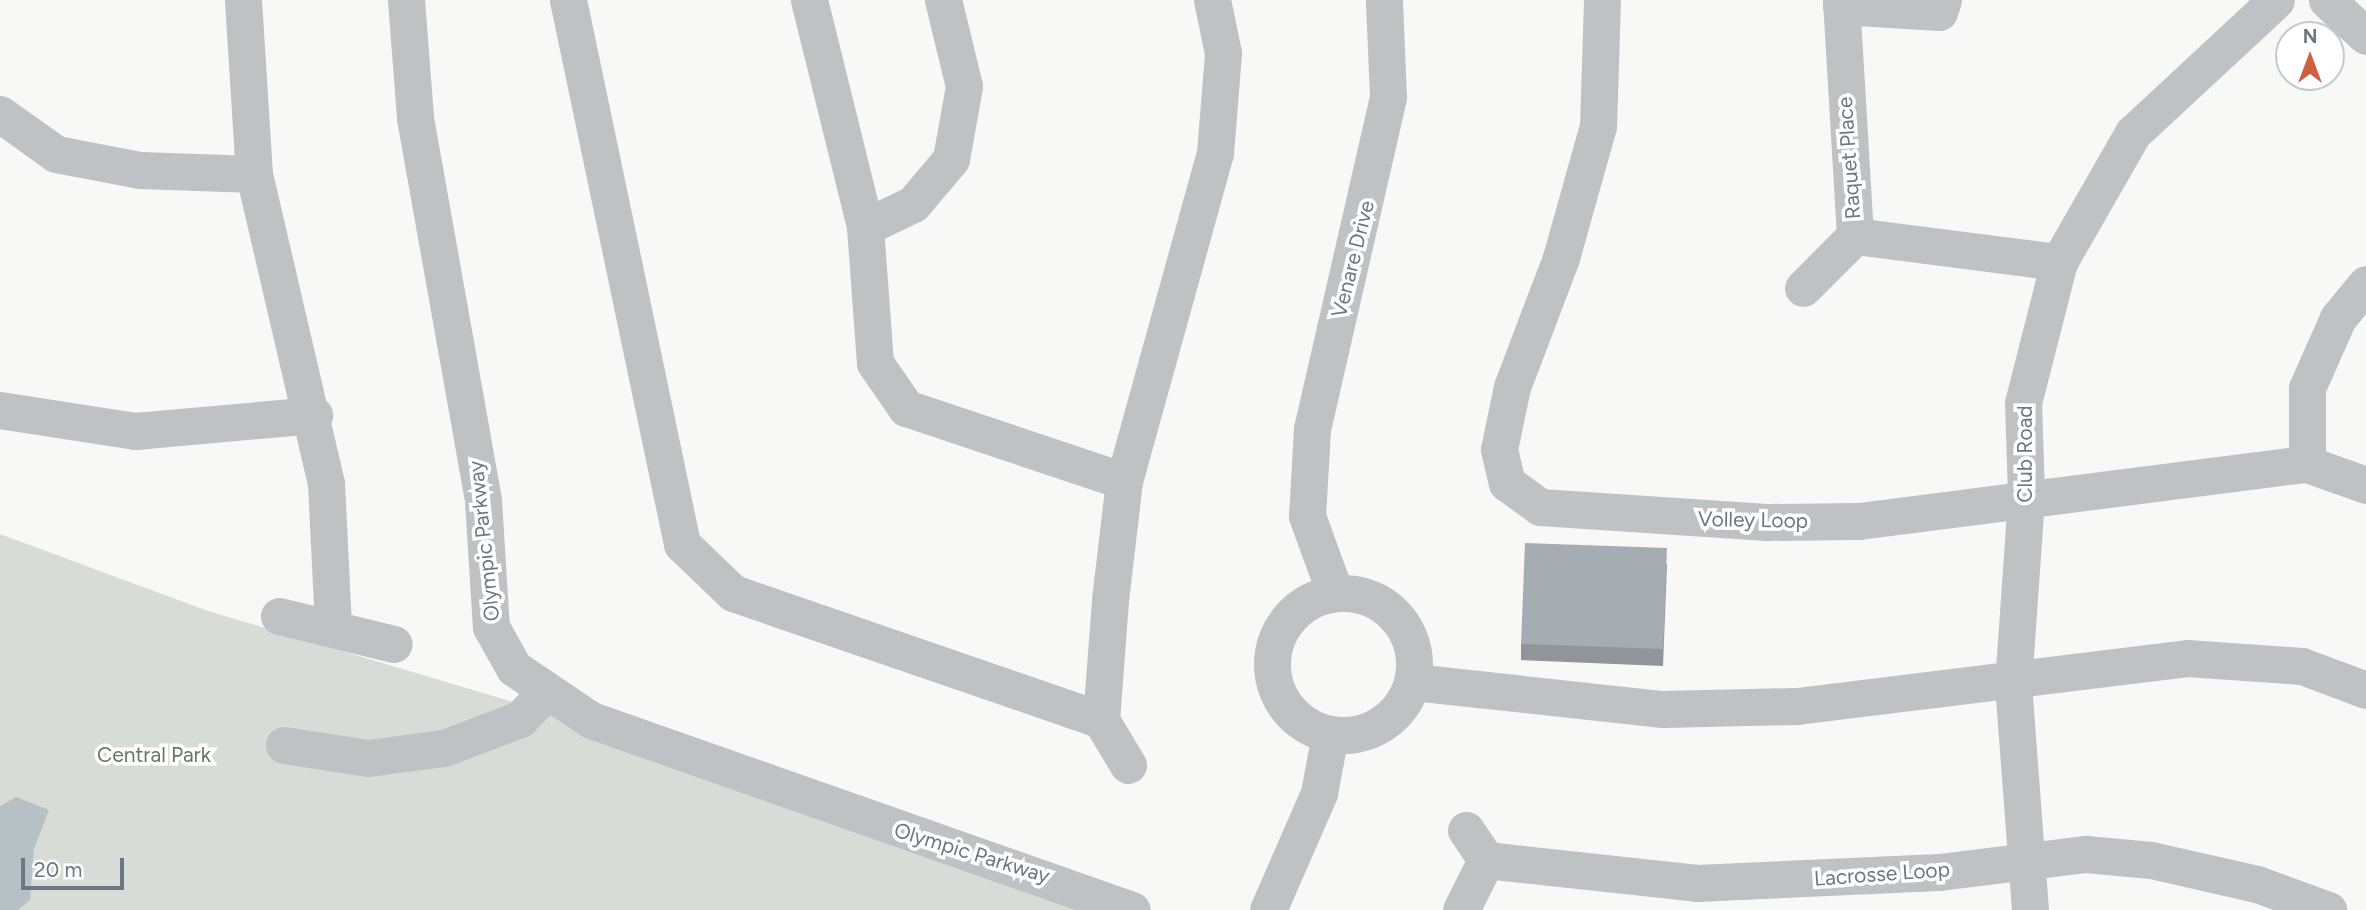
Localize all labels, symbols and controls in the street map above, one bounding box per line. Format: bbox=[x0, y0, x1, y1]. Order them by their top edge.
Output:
north arrow bbox=[2275, 21, 2345, 91]
text: N bbox=[2303, 25, 2317, 48]
street label: Raquet Place bbox=[1832, 96, 1866, 220]
street label: Venare Drive bbox=[1326, 198, 1380, 320]
street label: Club Road bbox=[2012, 405, 2038, 503]
street label: Olympic Parkway bbox=[463, 459, 505, 623]
street label: Volley Loop bbox=[1698, 506, 1808, 534]
park label: Central Park bbox=[97, 742, 211, 768]
street label: Olympic Parkway bbox=[891, 817, 1053, 889]
scale bar bbox=[24, 844, 128, 888]
text: 20 m bbox=[34, 857, 82, 882]
street label: Lacrosse Loop bbox=[1813, 857, 1951, 891]

